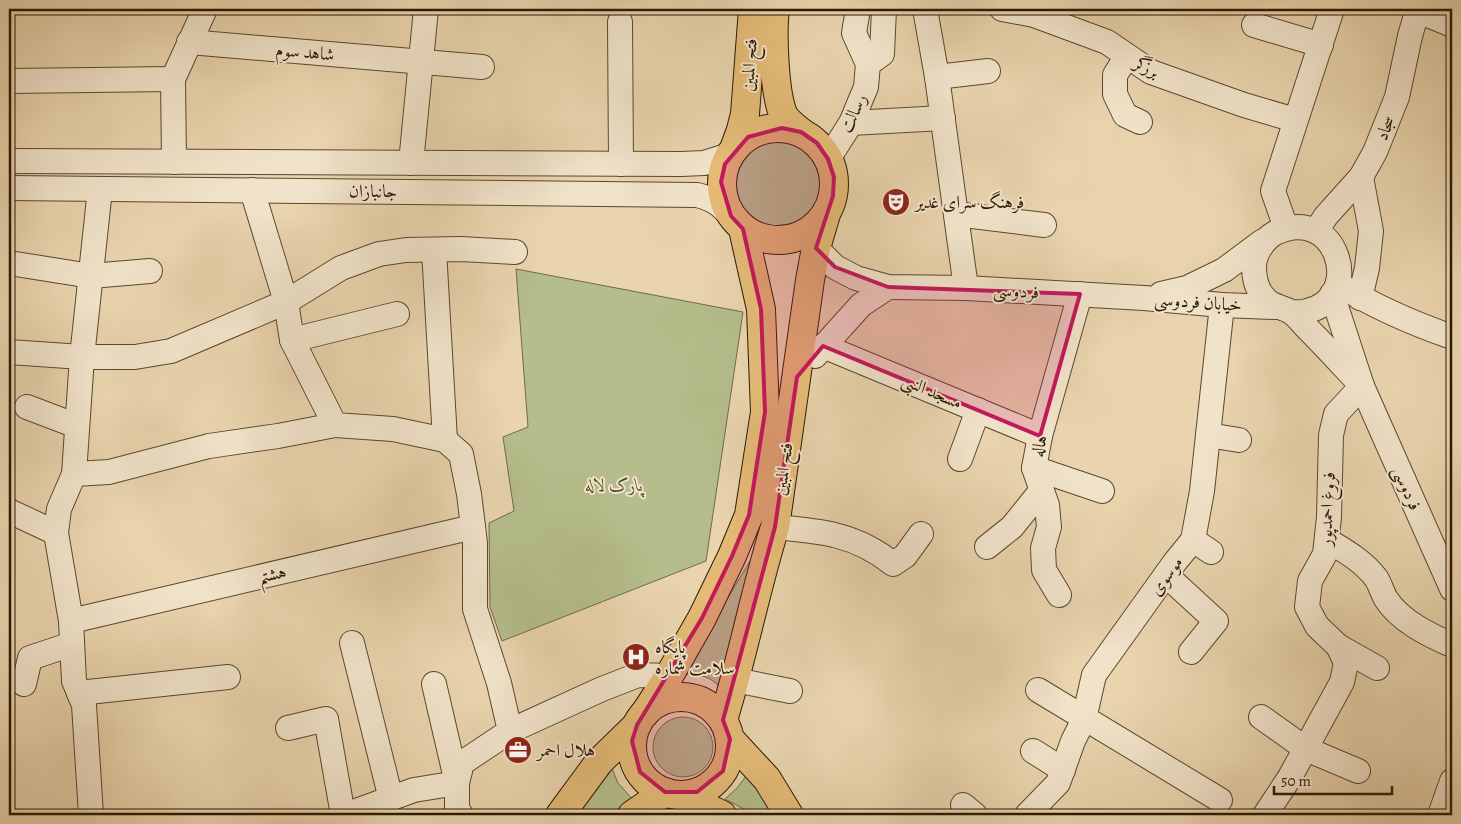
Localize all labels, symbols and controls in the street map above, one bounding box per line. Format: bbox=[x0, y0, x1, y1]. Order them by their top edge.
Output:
street label: شاهد سوم bbox=[274, 37, 335, 71]
street label: فتح المبین bbox=[735, 38, 767, 93]
street label: برزگر bbox=[1128, 49, 1164, 84]
street label: رسالت bbox=[834, 90, 872, 136]
street label: سجاد bbox=[1369, 112, 1401, 144]
street label: جانبازان bbox=[349, 179, 397, 203]
theatre icon: فرهنگ سرای غدیر bbox=[881, 187, 911, 217]
place label: فرهنگ سرای غدیر bbox=[913, 190, 1024, 214]
street label: فردوسی bbox=[992, 278, 1040, 305]
street label: خیابان فردوسی bbox=[1153, 287, 1243, 318]
street label: مسجد النبی bbox=[897, 368, 966, 417]
street label: هاله bbox=[1025, 433, 1053, 459]
street label: فتح المبین bbox=[767, 441, 803, 498]
street label: فردوسی bbox=[1386, 462, 1427, 514]
street label: فروغ احمدپور bbox=[1313, 471, 1344, 549]
park label: پارک لاله bbox=[585, 473, 645, 498]
street label: موسوی bbox=[1144, 551, 1188, 601]
street label: هشتم bbox=[255, 559, 290, 595]
place label: پایگاه سلامت شماره bbox=[655, 635, 735, 680]
hospital icon: پایگاه سلامت شماره bbox=[621, 642, 651, 672]
office icon: هلال احمر bbox=[503, 735, 533, 765]
place label: هلال احمر bbox=[535, 738, 595, 762]
scale bar bbox=[1274, 764, 1391, 796]
text: 50 m bbox=[1281, 771, 1311, 791]

